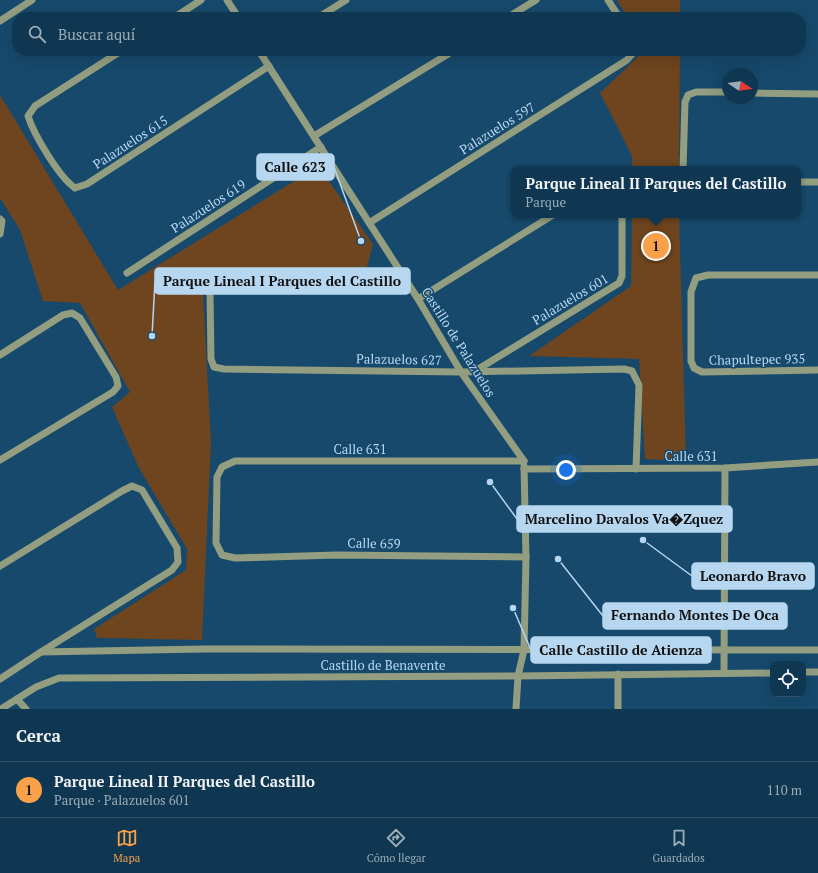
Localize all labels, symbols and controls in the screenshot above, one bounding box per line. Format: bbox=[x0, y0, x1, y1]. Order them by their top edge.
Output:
search box bbox=[12, 12, 806, 56]
icon: search bbox=[26, 23, 48, 45]
text: Buscar aquí bbox=[58, 24, 135, 44]
north arrow bbox=[722, 68, 758, 104]
street label: Palazuelos 597 bbox=[456, 98, 538, 158]
street label: Palazuelos 615 bbox=[89, 111, 171, 173]
callout: Calle 623 bbox=[257, 154, 334, 180]
text: Calle 623 bbox=[264, 157, 326, 176]
popup bbox=[511, 166, 801, 218]
text: Parque Lineal II Parques del Castillo bbox=[526, 173, 786, 193]
street label: Palazuelos 619 bbox=[167, 175, 249, 237]
text: Parque bbox=[526, 193, 566, 211]
pin: 1 bbox=[643, 231, 669, 261]
callout: Parque Lineal I Parques del Castillo bbox=[155, 268, 410, 294]
street label: Palazuelos 601 bbox=[529, 269, 611, 329]
text: Parque Lineal I Parques del Castillo bbox=[163, 271, 401, 290]
street label: Castillo de Palazuelos bbox=[418, 284, 500, 400]
street label: Palazuelos 627 bbox=[356, 349, 442, 369]
street label: Chapultepec 935 bbox=[709, 349, 805, 369]
street label: Calle 631 bbox=[333, 440, 387, 458]
street label: Calle 631 bbox=[664, 447, 718, 465]
your location bbox=[556, 460, 576, 480]
callout: Marcelino Davalos Va�Zquez bbox=[517, 506, 732, 532]
text: Marcelino Davalos Va�Zquez bbox=[525, 509, 723, 528]
street label: Calle 659 bbox=[347, 534, 401, 552]
callout: Leonardo Bravo bbox=[692, 563, 814, 589]
text: Leonardo Bravo bbox=[700, 566, 806, 585]
callout: Fernando Montes De Oca bbox=[603, 603, 787, 629]
text: Fernando Montes De Oca bbox=[611, 605, 779, 624]
callout: Calle Castillo de Atienza bbox=[531, 637, 711, 663]
text: Calle Castillo de Atienza bbox=[539, 640, 703, 659]
street label: Castillo de Benavente bbox=[320, 656, 446, 674]
map controls bbox=[770, 661, 806, 697]
button: locate bbox=[770, 661, 806, 697]
text: Cerca bbox=[16, 724, 61, 747]
text: Parque Lineal II Parques del Castillo bbox=[54, 771, 315, 791]
text: 1 bbox=[25, 781, 33, 799]
text: 110 m bbox=[767, 781, 802, 799]
text: Parque · Palazuelos 601 bbox=[54, 791, 190, 809]
tab: Mapa bbox=[113, 827, 140, 865]
tab: Cómo llegar bbox=[367, 827, 426, 865]
tab: Guardados bbox=[652, 827, 705, 865]

